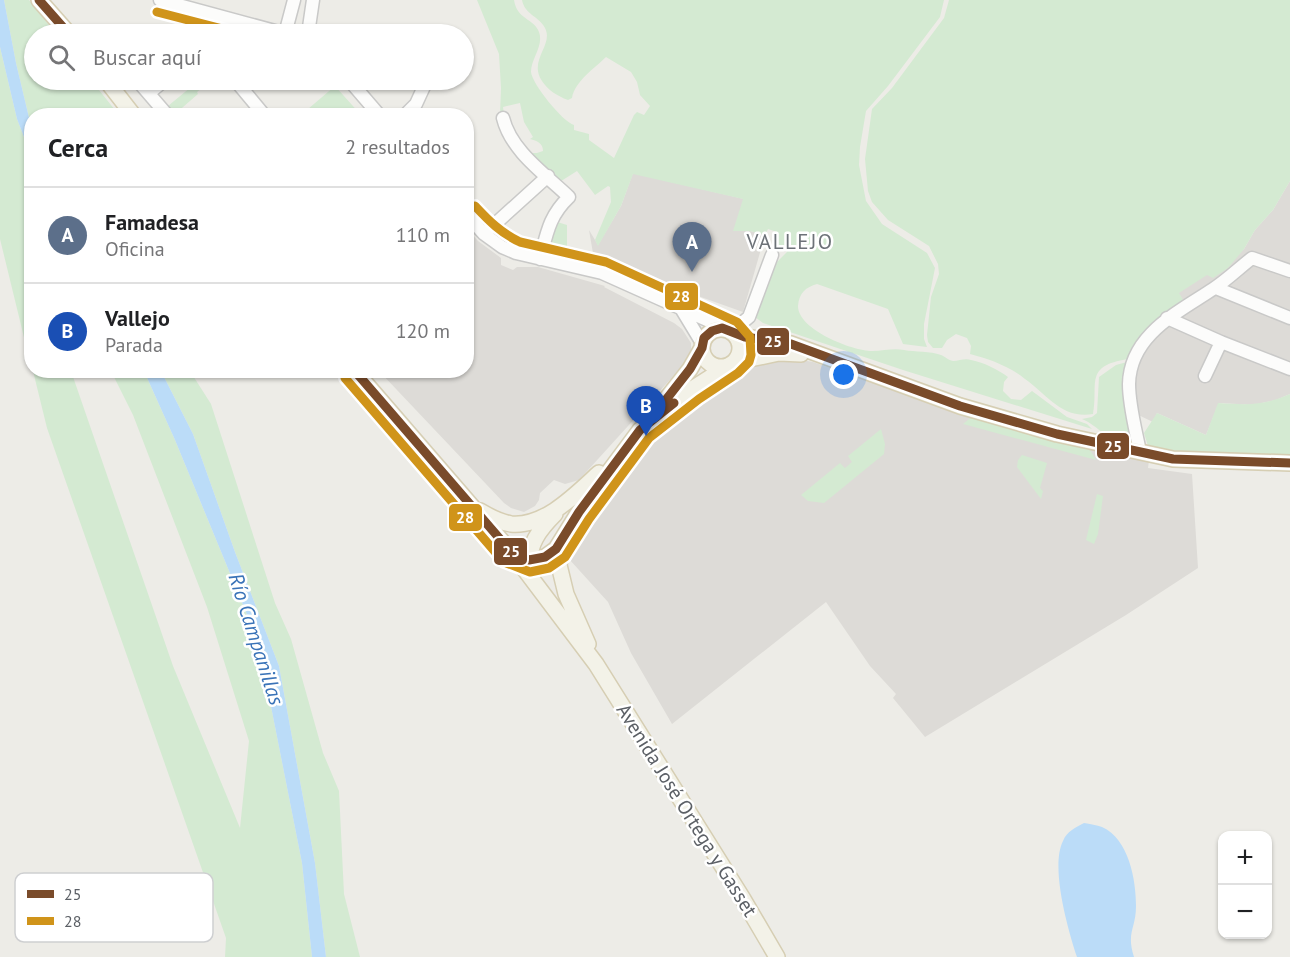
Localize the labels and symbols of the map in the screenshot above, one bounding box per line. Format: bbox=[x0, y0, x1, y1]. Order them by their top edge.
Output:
pin: A bbox=[672, 222, 712, 272]
district label: VALLEJO bbox=[745, 228, 834, 255]
line badge: 28 bbox=[664, 282, 699, 311]
text: 28 bbox=[672, 286, 690, 306]
line badge: 25 bbox=[756, 327, 790, 356]
text: 25 bbox=[764, 331, 782, 351]
your location bbox=[829, 360, 858, 389]
pin: B bbox=[626, 386, 666, 436]
line badge: 25 bbox=[1096, 432, 1130, 460]
text: 25 bbox=[1104, 436, 1122, 456]
line badge: 28 bbox=[448, 503, 483, 532]
text: 28 bbox=[456, 507, 474, 527]
line badge: 25 bbox=[493, 537, 528, 566]
text: 25 bbox=[502, 541, 520, 561]
water label: Río Campanillas bbox=[222, 569, 291, 709]
street label: Avenida José Ortega y Gasset bbox=[611, 699, 763, 922]
legend bbox=[15, 873, 213, 942]
text: 25 bbox=[64, 884, 81, 904]
text: 28 bbox=[64, 911, 81, 931]

